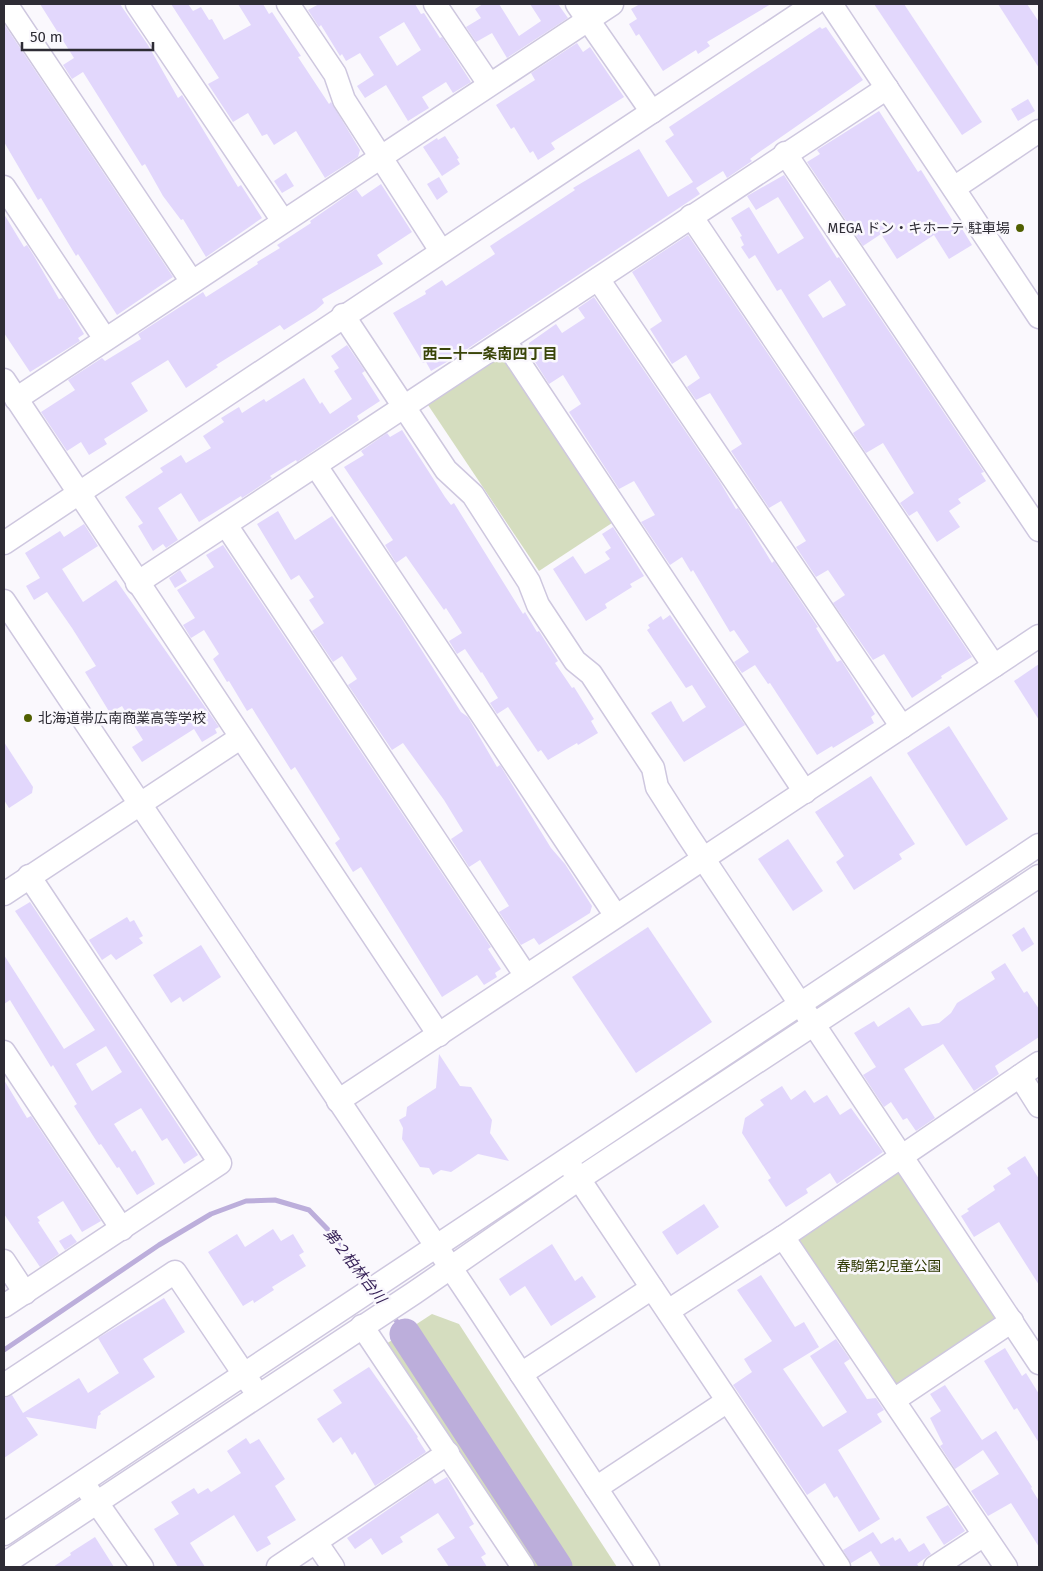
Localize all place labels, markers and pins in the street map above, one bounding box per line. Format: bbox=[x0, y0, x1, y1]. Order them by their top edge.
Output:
place label: MEGA ドン・キホーテ 駐車場 bbox=[828, 220, 1010, 237]
marker: MEGA ドン・キホーテ 駐車場 bbox=[1014, 222, 1026, 234]
place label: 北海道帯広南商業高等学校 bbox=[38, 710, 206, 727]
marker: 北海道帯広南商業高等学校 bbox=[22, 712, 34, 724]

